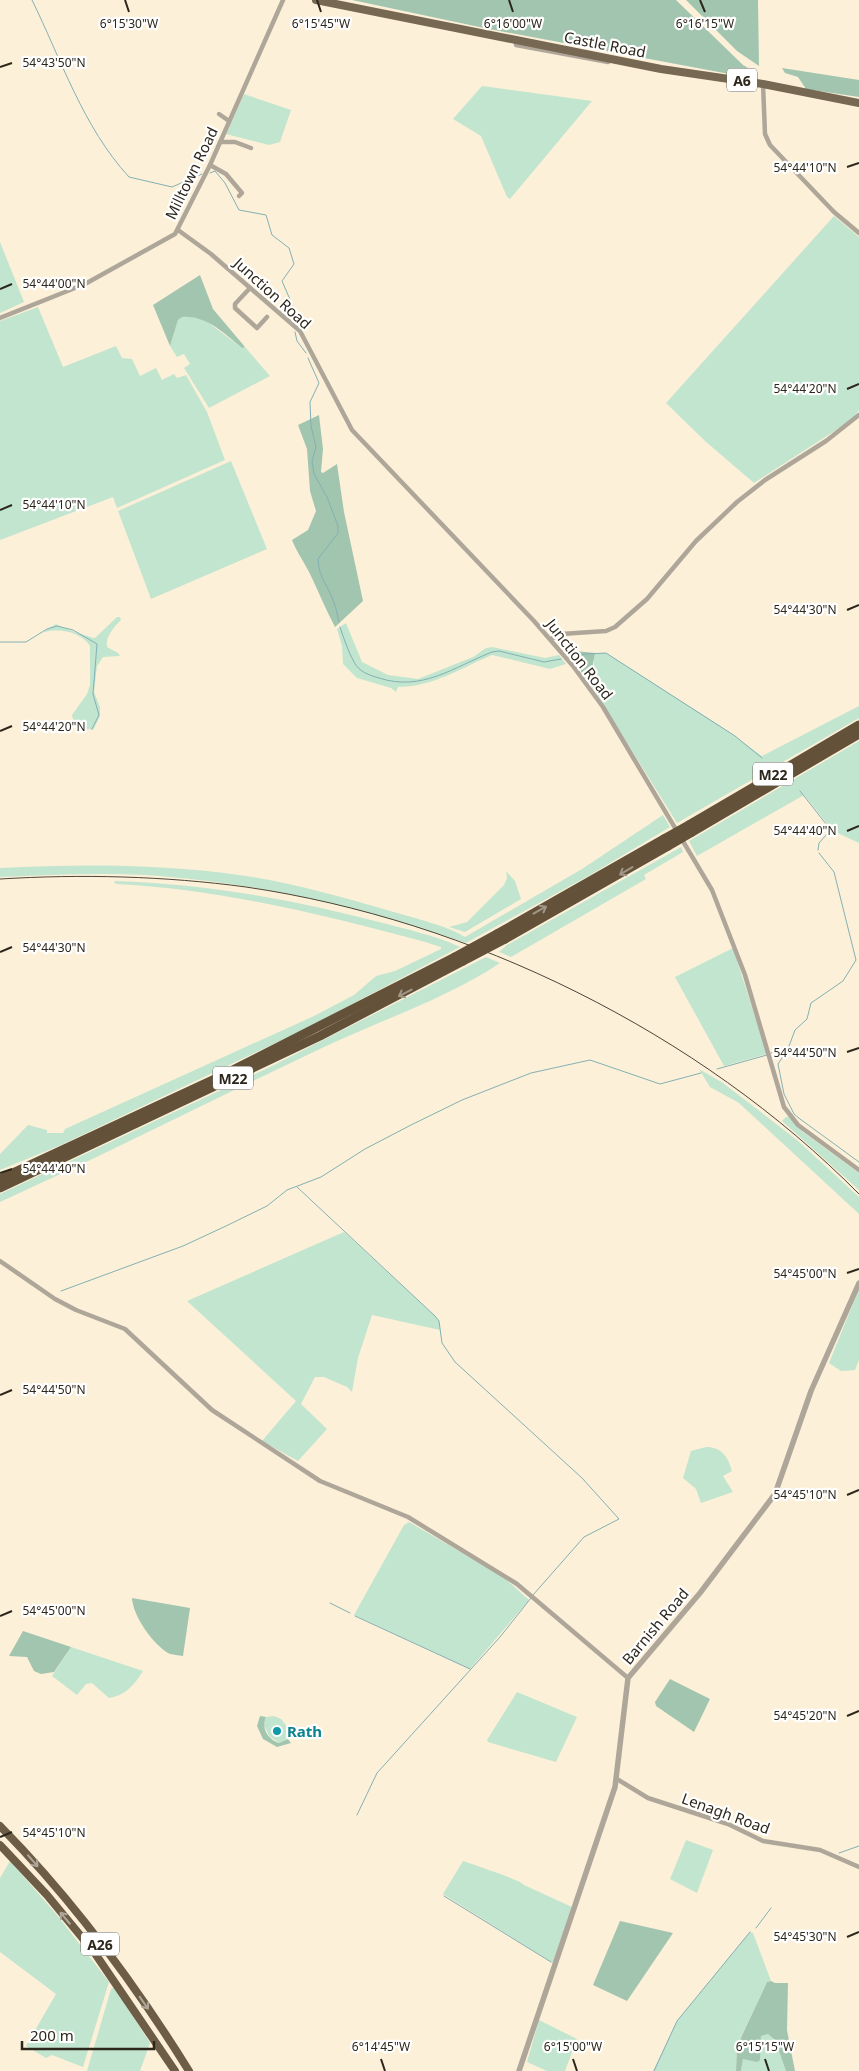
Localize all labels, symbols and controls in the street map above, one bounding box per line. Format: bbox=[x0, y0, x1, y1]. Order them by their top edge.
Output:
text: 6°15'30"W bbox=[100, 15, 158, 32]
text: 6°15'45"W bbox=[292, 15, 350, 32]
text: 6°16'00"W bbox=[484, 15, 542, 32]
text: 6°16'15"W bbox=[676, 15, 734, 32]
street label: Castle Road bbox=[562, 26, 648, 62]
text: 54°43'50"N bbox=[22, 54, 86, 71]
road number: A6 bbox=[727, 68, 757, 92]
street label: Milltown Road bbox=[160, 123, 222, 223]
text: 54°44'10"N bbox=[773, 159, 837, 176]
street label: Junction Road bbox=[229, 252, 316, 333]
text: 54°44'00"N bbox=[22, 275, 86, 292]
text: 54°44'20"N bbox=[773, 380, 837, 397]
text: 54°44'10"N bbox=[22, 496, 86, 513]
text: 54°44'30"N bbox=[773, 601, 837, 618]
street label: Junction Road bbox=[541, 613, 618, 704]
text: 54°44'20"N bbox=[22, 718, 86, 735]
road number: M22 bbox=[753, 762, 793, 786]
text: 54°44'40"N bbox=[773, 822, 837, 839]
one-way arrow bbox=[620, 866, 634, 876]
one-way arrow bbox=[532, 905, 546, 915]
text: 54°44'30"N bbox=[22, 939, 86, 956]
one-way arrow bbox=[398, 989, 413, 998]
text: 54°44'50"N bbox=[773, 1044, 837, 1061]
road number: M22 bbox=[213, 1066, 253, 1090]
text: 54°44'40"N bbox=[22, 1160, 86, 1177]
text: 54°45'00"N bbox=[773, 1265, 837, 1282]
text: 54°44'50"N bbox=[22, 1381, 86, 1398]
text: 54°45'10"N bbox=[773, 1486, 837, 1503]
street label: Barnish Road bbox=[617, 1584, 693, 1668]
text: 54°45'00"N bbox=[22, 1602, 86, 1619]
text: 54°45'20"N bbox=[773, 1707, 837, 1724]
place label: Rath bbox=[287, 1721, 322, 1741]
marker: Rath bbox=[271, 1725, 283, 1737]
street label: Lenagh Road bbox=[679, 1788, 773, 1838]
text: 54°45'10"N bbox=[22, 1824, 86, 1841]
one-way arrow bbox=[27, 1855, 39, 1868]
one-way arrow bbox=[60, 1911, 71, 1924]
text: 54°45'30"N bbox=[773, 1928, 837, 1945]
road number: A26 bbox=[81, 1932, 119, 1956]
one-way arrow bbox=[139, 1996, 149, 2010]
scale bar bbox=[22, 2018, 155, 2050]
text: 200 m bbox=[30, 2025, 74, 2045]
text: 6°14'45"W bbox=[352, 2038, 410, 2055]
text: 6°15'00"W bbox=[544, 2038, 602, 2055]
text: 6°15'15"W bbox=[736, 2038, 794, 2055]

